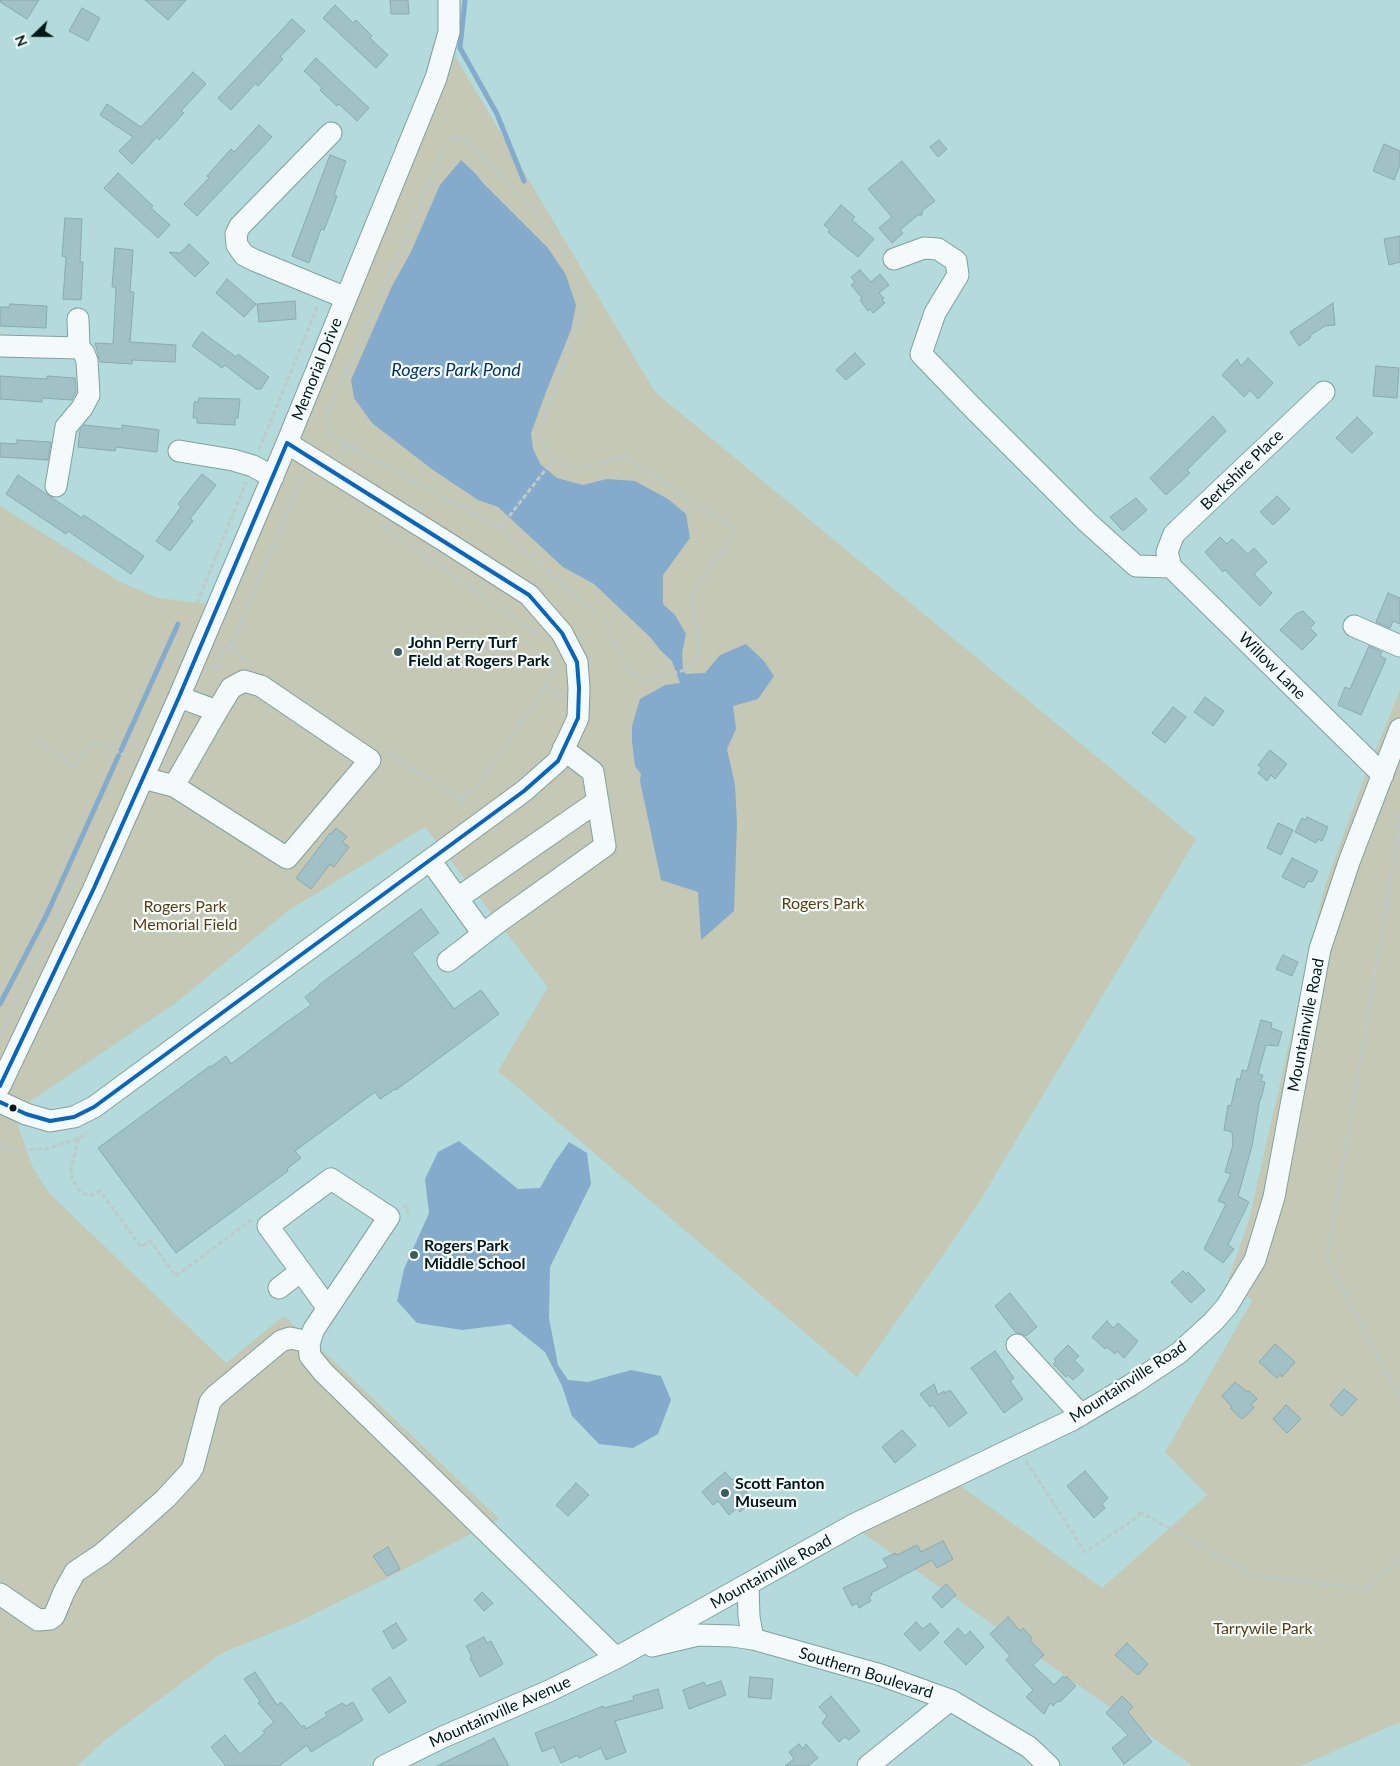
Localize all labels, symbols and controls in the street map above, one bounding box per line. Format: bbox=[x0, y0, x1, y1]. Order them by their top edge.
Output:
north arrow bbox=[10, 10, 60, 60]
text: N bbox=[11, 33, 31, 49]
street label: Memorial Drive bbox=[288, 315, 346, 423]
water label: Rogers Park Pond bbox=[391, 359, 521, 381]
street label: Berkshire Place bbox=[1197, 426, 1287, 514]
street label: Willow Lane bbox=[1234, 628, 1310, 704]
place label: John Perry Turf Field at Rogers Park bbox=[408, 633, 549, 671]
marker: John Perry Turf Field at Rogers Park bbox=[392, 646, 404, 658]
park label: Rogers Park bbox=[781, 894, 865, 914]
park label: Rogers Park Memorial Field bbox=[133, 897, 237, 935]
street label: Mountainville Road bbox=[1284, 957, 1328, 1093]
unlabelled marker bbox=[8, 1103, 18, 1113]
place label: Rogers Park Middle School bbox=[424, 1236, 525, 1274]
marker: Rogers Park Middle School bbox=[408, 1249, 420, 1261]
street label: Mountainville Road bbox=[1066, 1337, 1190, 1427]
place label: Scott Fanton Museum bbox=[735, 1474, 825, 1512]
marker: Scott Fanton Museum bbox=[719, 1487, 731, 1499]
street label: Mountainville Road bbox=[707, 1531, 835, 1613]
park label: Tarrywile Park bbox=[1213, 1619, 1313, 1639]
street label: Southern Boulevard bbox=[797, 1643, 935, 1703]
street label: Mountainville Avenue bbox=[426, 1672, 574, 1752]

